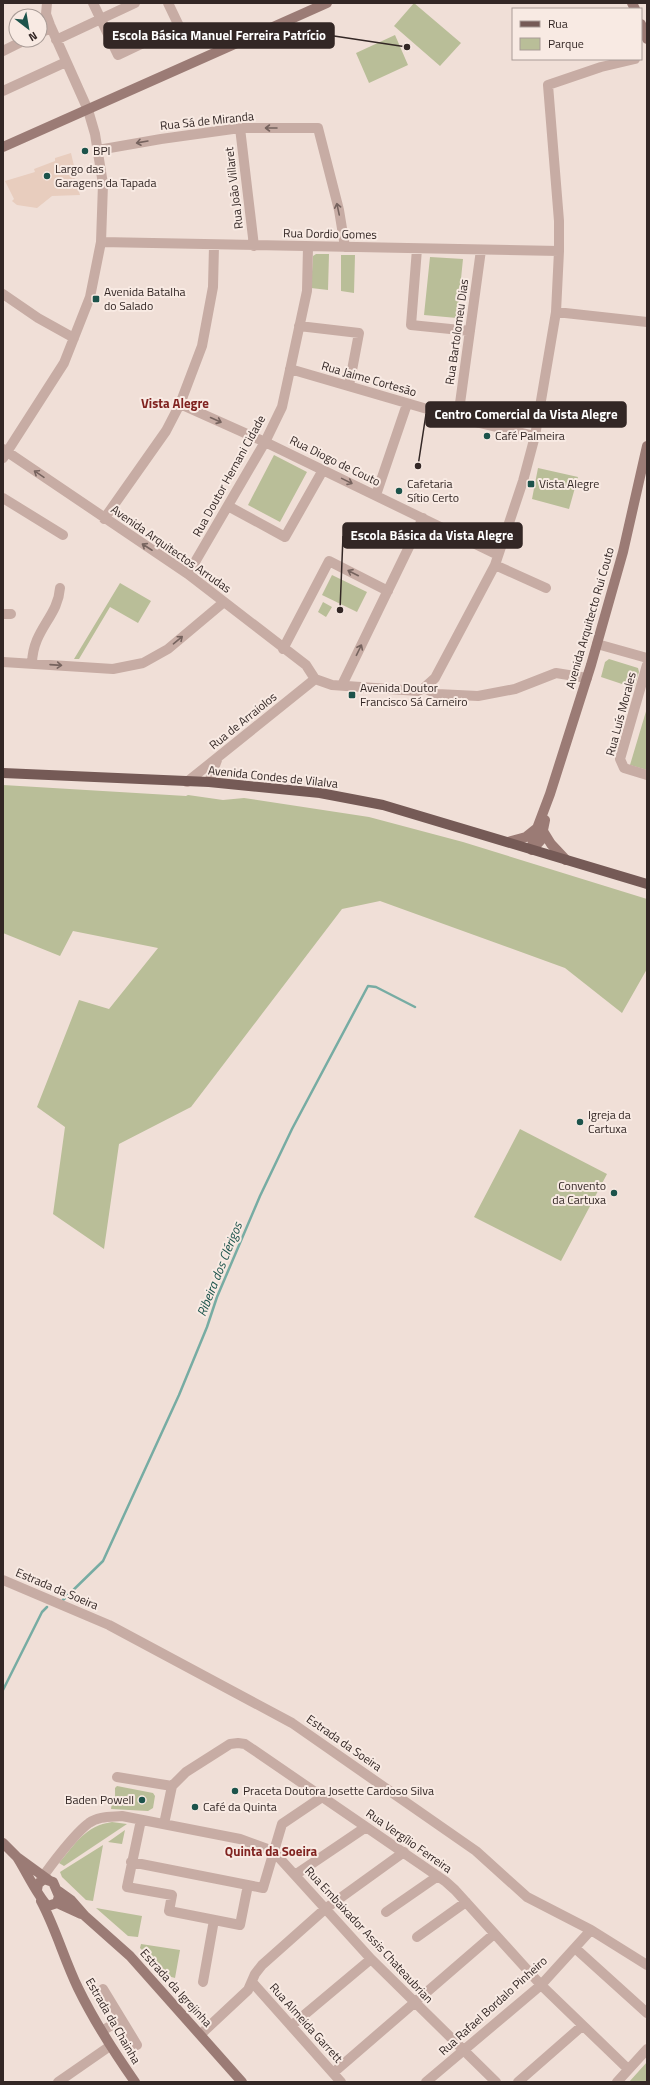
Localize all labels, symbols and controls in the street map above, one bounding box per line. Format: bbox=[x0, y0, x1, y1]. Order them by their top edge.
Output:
north arrow bbox=[8, 8, 48, 48]
legend bbox=[512, 8, 642, 60]
text: Rua bbox=[548, 14, 568, 33]
callout: Escola Básica Manuel Ferreira Patrício bbox=[104, 23, 334, 48]
text: Escola Básica Manuel Ferreira Patrício bbox=[112, 25, 326, 45]
text: N bbox=[26, 28, 41, 45]
text: Parque bbox=[548, 34, 584, 53]
street label: Rua Sá de Miranda bbox=[159, 106, 255, 135]
one-way arrow bbox=[265, 124, 278, 132]
one-way arrow bbox=[136, 138, 149, 146]
place label: BPI bbox=[93, 141, 110, 160]
street label: Rua João Villaret bbox=[219, 145, 248, 230]
marker: BPI bbox=[80, 146, 90, 156]
place label: Largo das Garagens da Tapada bbox=[55, 159, 156, 192]
marker: Largo das Garagens da Tapada bbox=[42, 171, 52, 181]
one-way arrow bbox=[334, 202, 342, 215]
street label: Rua Dordio Gomes bbox=[283, 223, 377, 244]
street label: Rua Bartolomeu Dias bbox=[440, 277, 473, 386]
place label: Avenida Batalha do Salado bbox=[104, 282, 186, 315]
marker: Avenida Batalha do Salado bbox=[91, 294, 101, 304]
street label: Rua Jaime Cortesão bbox=[319, 356, 419, 401]
district label: Vista Alegre bbox=[141, 393, 209, 413]
callout: Centro Comercial da Vista Alegre bbox=[426, 402, 626, 427]
text: Centro Comercial da Vista Alegre bbox=[434, 404, 618, 424]
street label: Rua Doutor Hernani Cidade bbox=[187, 411, 270, 540]
one-way arrow bbox=[210, 417, 222, 424]
place label: Café Palmeira bbox=[495, 426, 565, 445]
street label: Rua Diogo de Couto bbox=[287, 430, 384, 491]
marker: Café Palmeira bbox=[482, 431, 492, 441]
one-way arrow bbox=[33, 470, 45, 478]
place label: Cafetaria Sítio Certo bbox=[407, 474, 459, 507]
place label: Vista Alegre bbox=[539, 474, 599, 493]
one-way arrow bbox=[340, 478, 352, 485]
marker: Vista Alegre bbox=[526, 479, 536, 489]
marker: Cafetaria Sítio Certo bbox=[394, 486, 404, 496]
street label: Avenida Arquitectos Arrudas bbox=[107, 500, 236, 598]
callout: Escola Básica da Vista Alegre bbox=[343, 523, 522, 548]
text: Escola Básica da Vista Alegre bbox=[351, 525, 514, 545]
one-way arrow bbox=[142, 543, 153, 551]
street label: Avenida Arquitecto Rui Couto bbox=[560, 545, 619, 691]
one-way arrow bbox=[347, 569, 359, 577]
one-way arrow bbox=[173, 636, 184, 645]
one-way arrow bbox=[356, 645, 363, 657]
one-way arrow bbox=[49, 661, 62, 668]
street label: Rua Luís Morales bbox=[600, 669, 641, 758]
place label: Avenida Doutor Francisco Sá Carneiro bbox=[360, 678, 468, 711]
street label: Rua de Arraiolos bbox=[205, 687, 281, 754]
marker: Avenida Doutor Francisco Sá Carneiro bbox=[347, 690, 357, 700]
street label: Avenida Condes de Vilalva bbox=[207, 760, 339, 793]
place label: Igreja da Cartuxa bbox=[588, 1105, 631, 1138]
marker: Igreja da Cartuxa bbox=[575, 1117, 585, 1127]
place label: Convento da Cartuxa bbox=[552, 1176, 606, 1209]
marker: Convento da Cartuxa bbox=[609, 1188, 619, 1198]
water label: Ribeira dos Clérigos bbox=[191, 1218, 248, 1319]
street label: Estrada da Soeira bbox=[13, 1563, 102, 1615]
street label: Estrada da Soeira bbox=[303, 1709, 386, 1776]
place label: Praceta Doutora Josette Cardoso Silva bbox=[243, 1781, 434, 1800]
marker: Praceta Doutora Josette Cardoso Silva bbox=[230, 1786, 240, 1796]
place label: Baden Powell bbox=[65, 1790, 134, 1809]
marker: Baden Powell bbox=[137, 1795, 147, 1805]
place label: Café da Quinta bbox=[203, 1797, 277, 1816]
marker: Café da Quinta bbox=[190, 1802, 200, 1812]
street label: Rua Vergílio Ferreira bbox=[362, 1804, 456, 1877]
district label: Quinta da Soeira bbox=[225, 1841, 318, 1861]
street label: Rua Embaixador Assis Chateaubrian bbox=[301, 1862, 438, 2007]
street label: Estrada da Igrejinha bbox=[136, 1944, 217, 2031]
street label: Rua Rafael Bordalo Pinheiro bbox=[434, 1951, 551, 2060]
street label: Estrada da Chainha bbox=[81, 1974, 146, 2068]
street label: Rua Almeida Garrett bbox=[265, 1978, 348, 2068]

